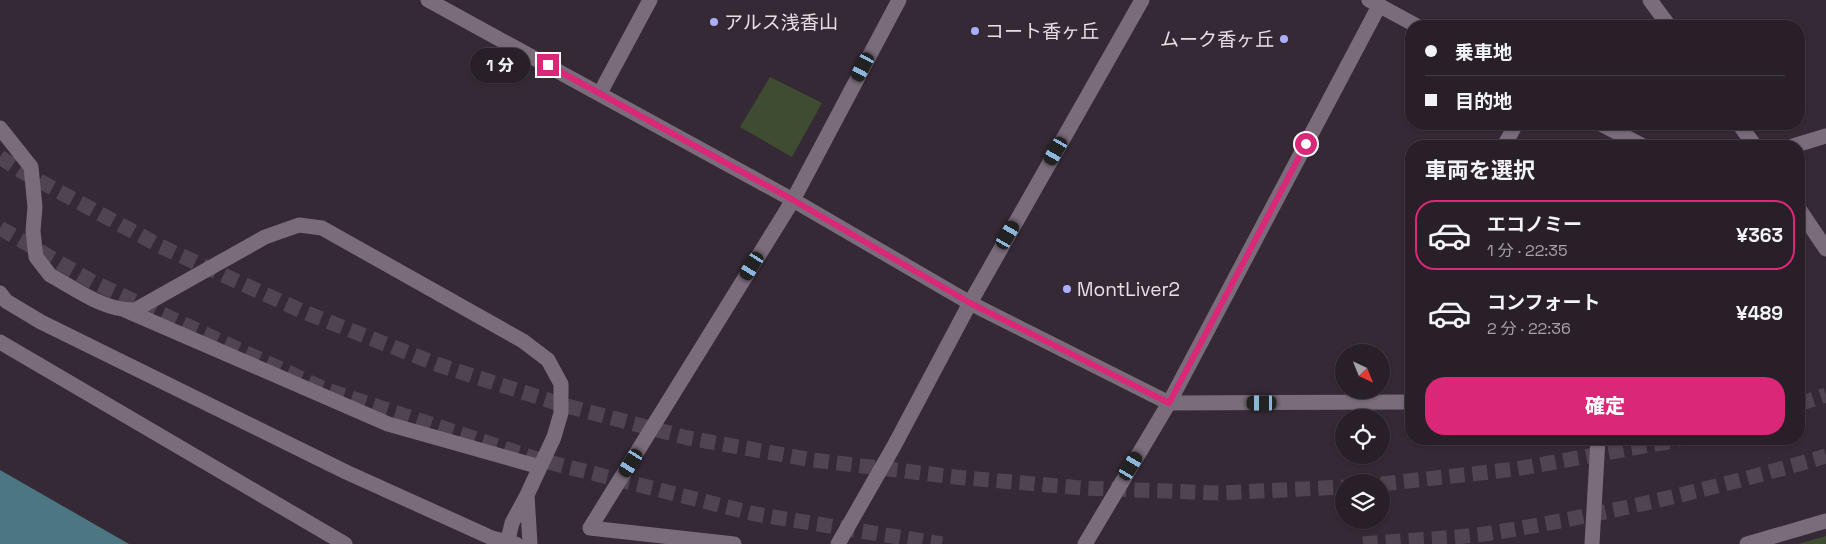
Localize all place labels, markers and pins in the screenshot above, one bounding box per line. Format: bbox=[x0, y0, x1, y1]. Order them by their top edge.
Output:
place label: アルス浅香山 bbox=[724, 10, 838, 35]
marker: アルス浅香山 bbox=[708, 16, 720, 28]
place label: コート香ヶ丘 bbox=[985, 19, 1099, 44]
marker: コート香ヶ丘 bbox=[969, 25, 981, 37]
place label: ムーク香ヶ丘 bbox=[1160, 27, 1274, 52]
marker: ムーク香ヶ丘 bbox=[1278, 33, 1290, 45]
place label: MontLiver2 bbox=[1077, 277, 1180, 302]
marker: MontLiver2 bbox=[1061, 283, 1073, 295]

